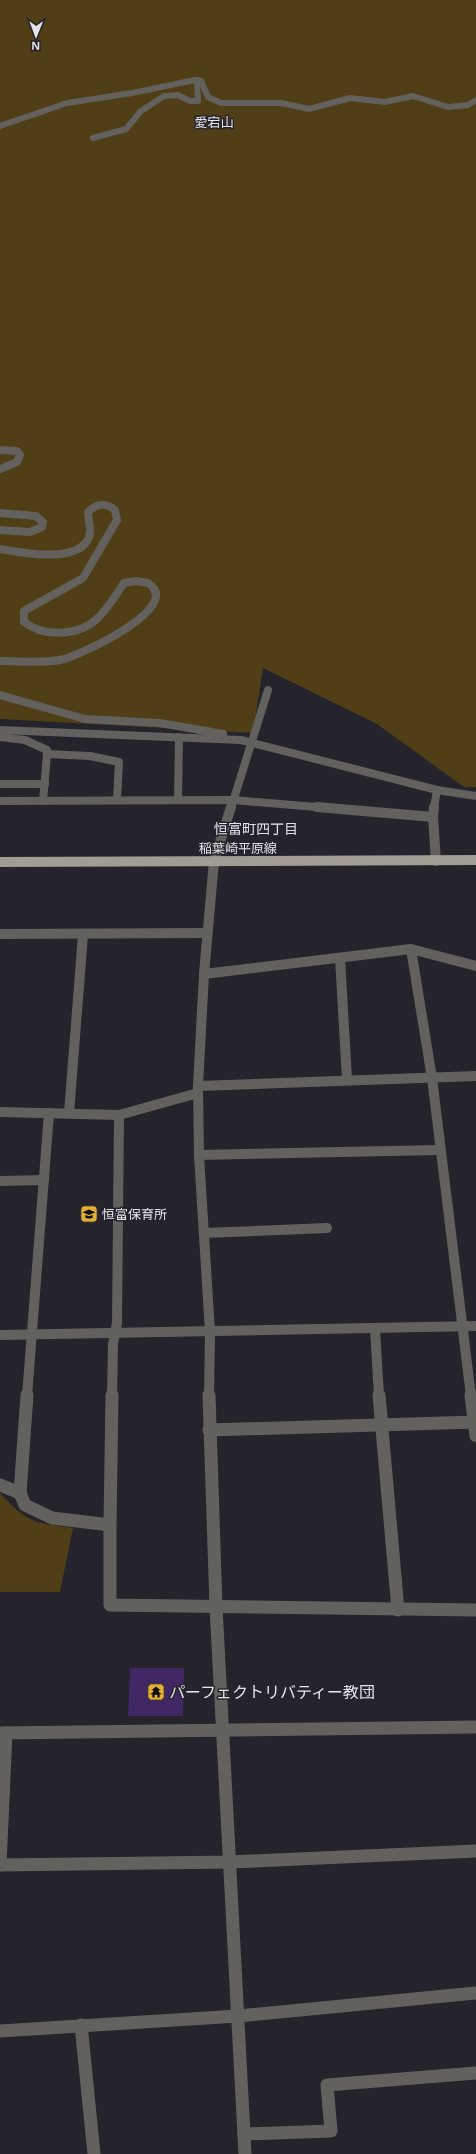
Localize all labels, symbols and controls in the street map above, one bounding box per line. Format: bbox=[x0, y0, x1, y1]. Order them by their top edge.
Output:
north arrow bbox=[16, 16, 56, 56]
text: N bbox=[31, 39, 40, 54]
district label: 愛宕山 bbox=[194, 113, 234, 131]
district label: 恒富町四丁目 bbox=[214, 819, 298, 838]
street label: 稲葉崎平原線 bbox=[199, 839, 277, 857]
school or university icon: 恒富保育所 bbox=[79, 1204, 99, 1224]
place label: 恒富保育所 bbox=[102, 1205, 167, 1223]
place label: パーフェクトリバティー教団 bbox=[169, 1681, 375, 1703]
temple icon: パーフェクトリバティー教団 bbox=[146, 1682, 166, 1702]

